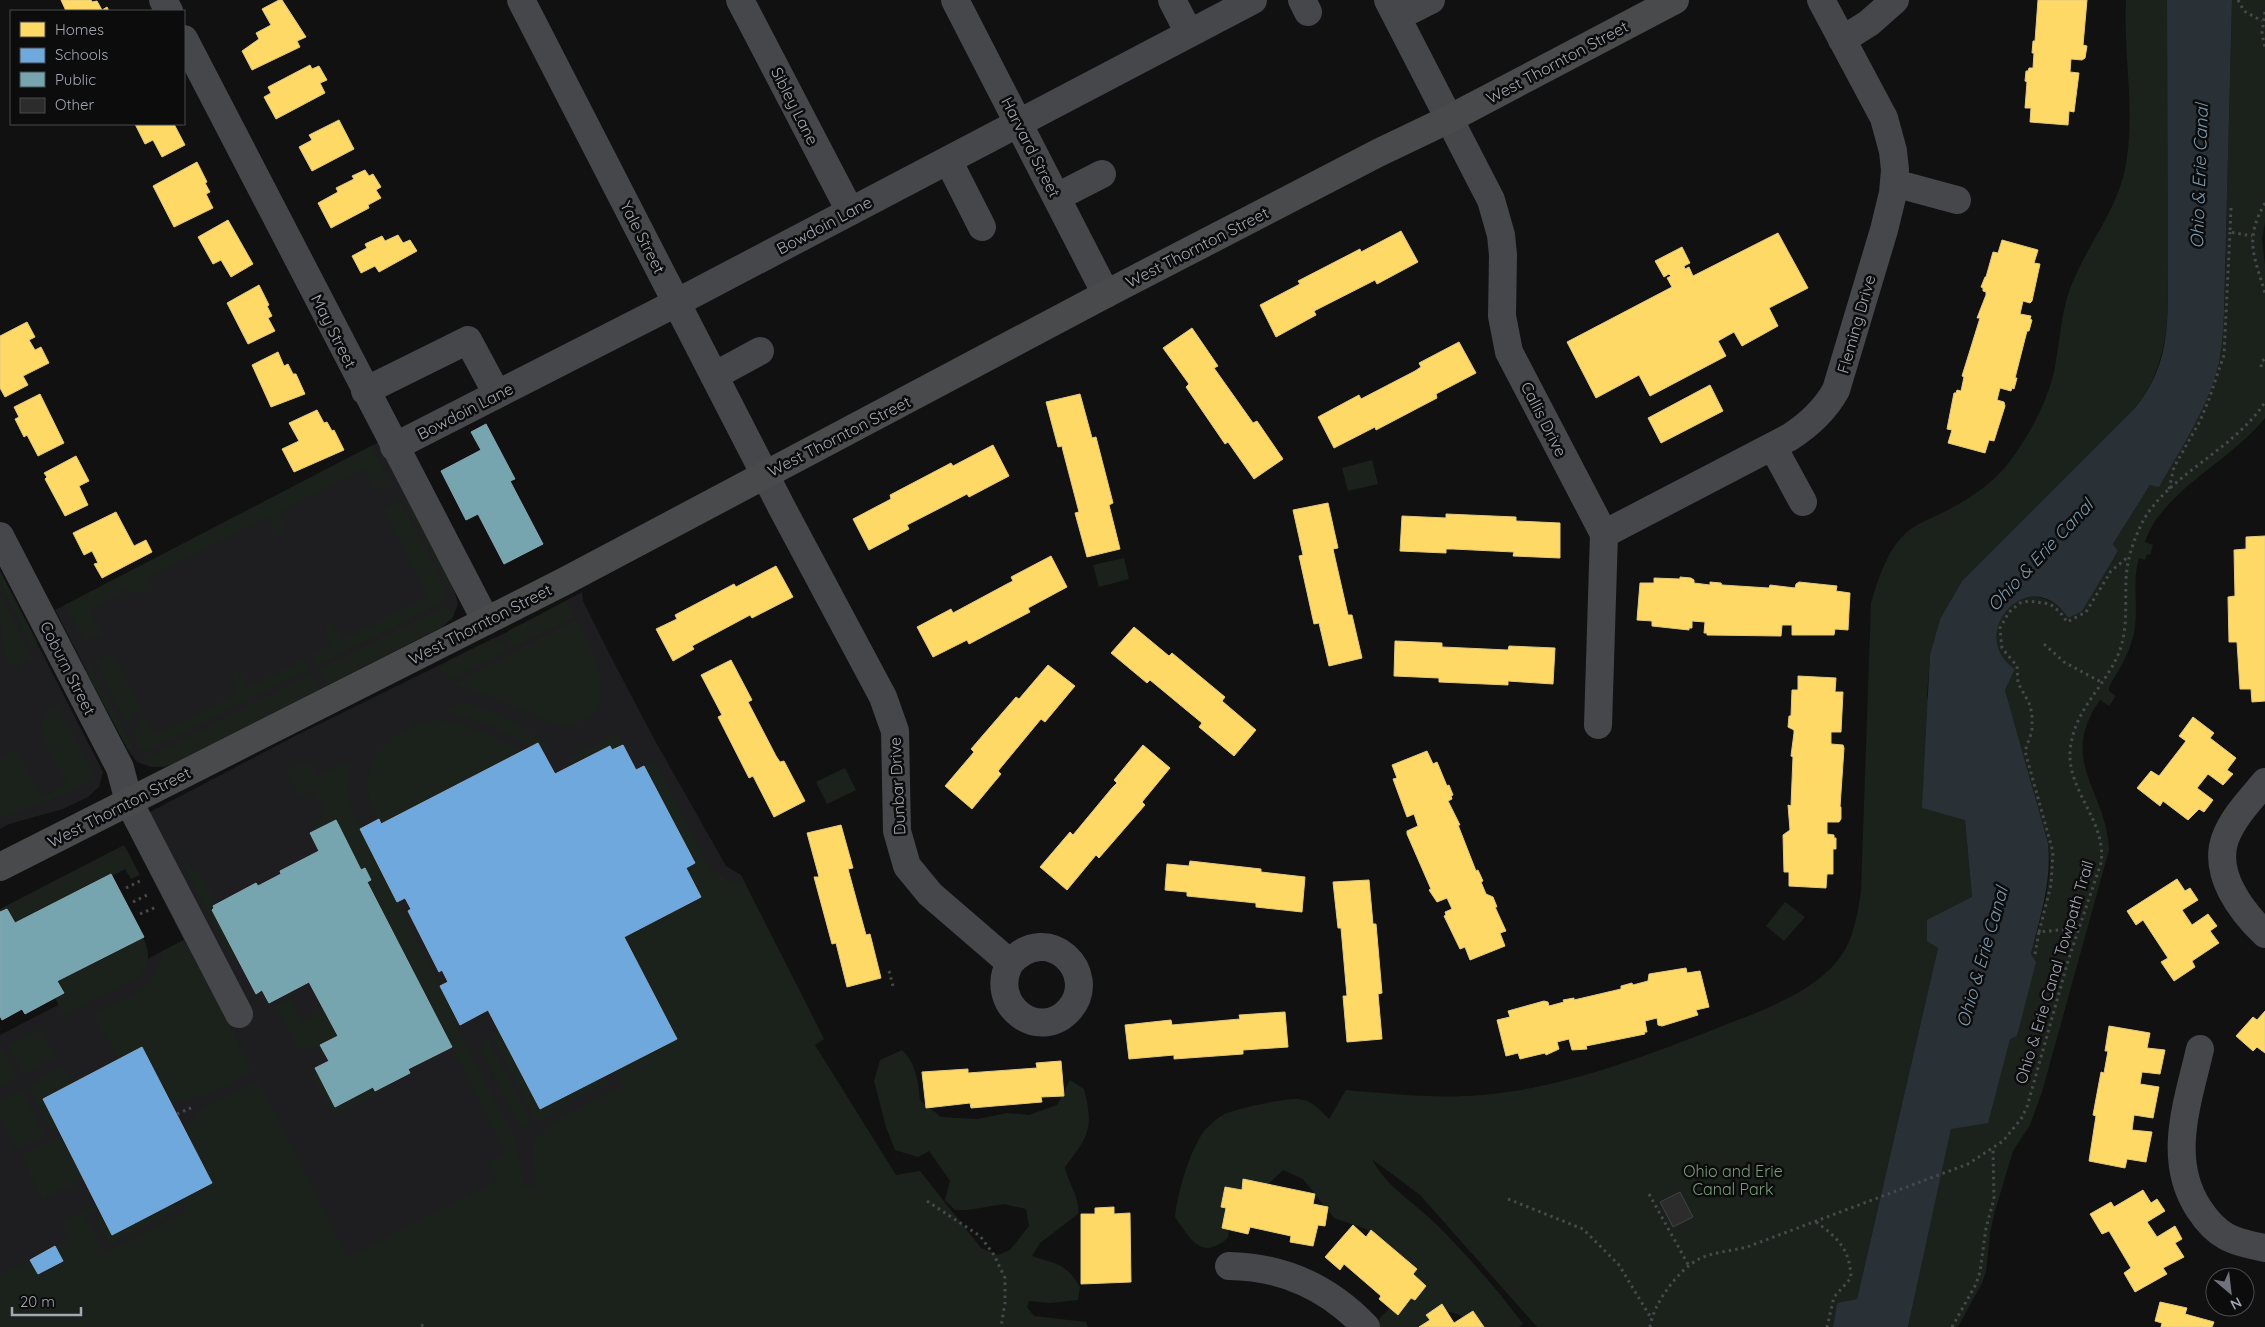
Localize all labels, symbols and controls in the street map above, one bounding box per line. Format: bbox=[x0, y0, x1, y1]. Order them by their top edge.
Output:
legend bbox=[10, 10, 185, 125]
street label: West Thornton Street bbox=[1483, 16, 1631, 108]
text: Homes bbox=[55, 20, 104, 39]
text: Schools bbox=[55, 45, 108, 64]
street label: Sibley Lane bbox=[767, 64, 823, 148]
text: Public bbox=[55, 70, 96, 89]
street label: Harvard Street bbox=[997, 93, 1065, 201]
text: Other bbox=[55, 95, 95, 114]
water label: Ohio & Erie Canal bbox=[2185, 101, 2213, 249]
street label: Bowdoin Lane bbox=[773, 192, 875, 258]
street label: Yale Street bbox=[616, 197, 670, 277]
street label: West Thornton Street bbox=[1122, 202, 1272, 292]
street label: Fleming Drive bbox=[1832, 272, 1880, 376]
street label: May Street bbox=[307, 291, 361, 371]
street label: Bowdoin Lane bbox=[414, 378, 516, 444]
street label: Callis Drive bbox=[1517, 378, 1571, 460]
street label: West Thornton Street bbox=[764, 391, 914, 481]
water label: Ohio & Erie Canal bbox=[1982, 493, 2099, 616]
street label: West Thornton Street bbox=[405, 579, 555, 669]
street label: Coburn Street bbox=[36, 618, 100, 718]
street label: Dunbar Drive bbox=[884, 736, 910, 836]
street label: West Thornton Street bbox=[44, 762, 194, 852]
street label: Ohio & Erie Canal Towpath Trail bbox=[2010, 858, 2098, 1086]
water label: Ohio & Erie Canal bbox=[1951, 882, 2014, 1030]
park label: Ohio and Erie Canal Park bbox=[1683, 1161, 1783, 1199]
north arrow bbox=[2205, 1267, 2255, 1317]
scale bar bbox=[12, 1284, 81, 1316]
text: 20 m bbox=[20, 1292, 55, 1311]
text: N bbox=[2227, 1293, 2245, 1314]

